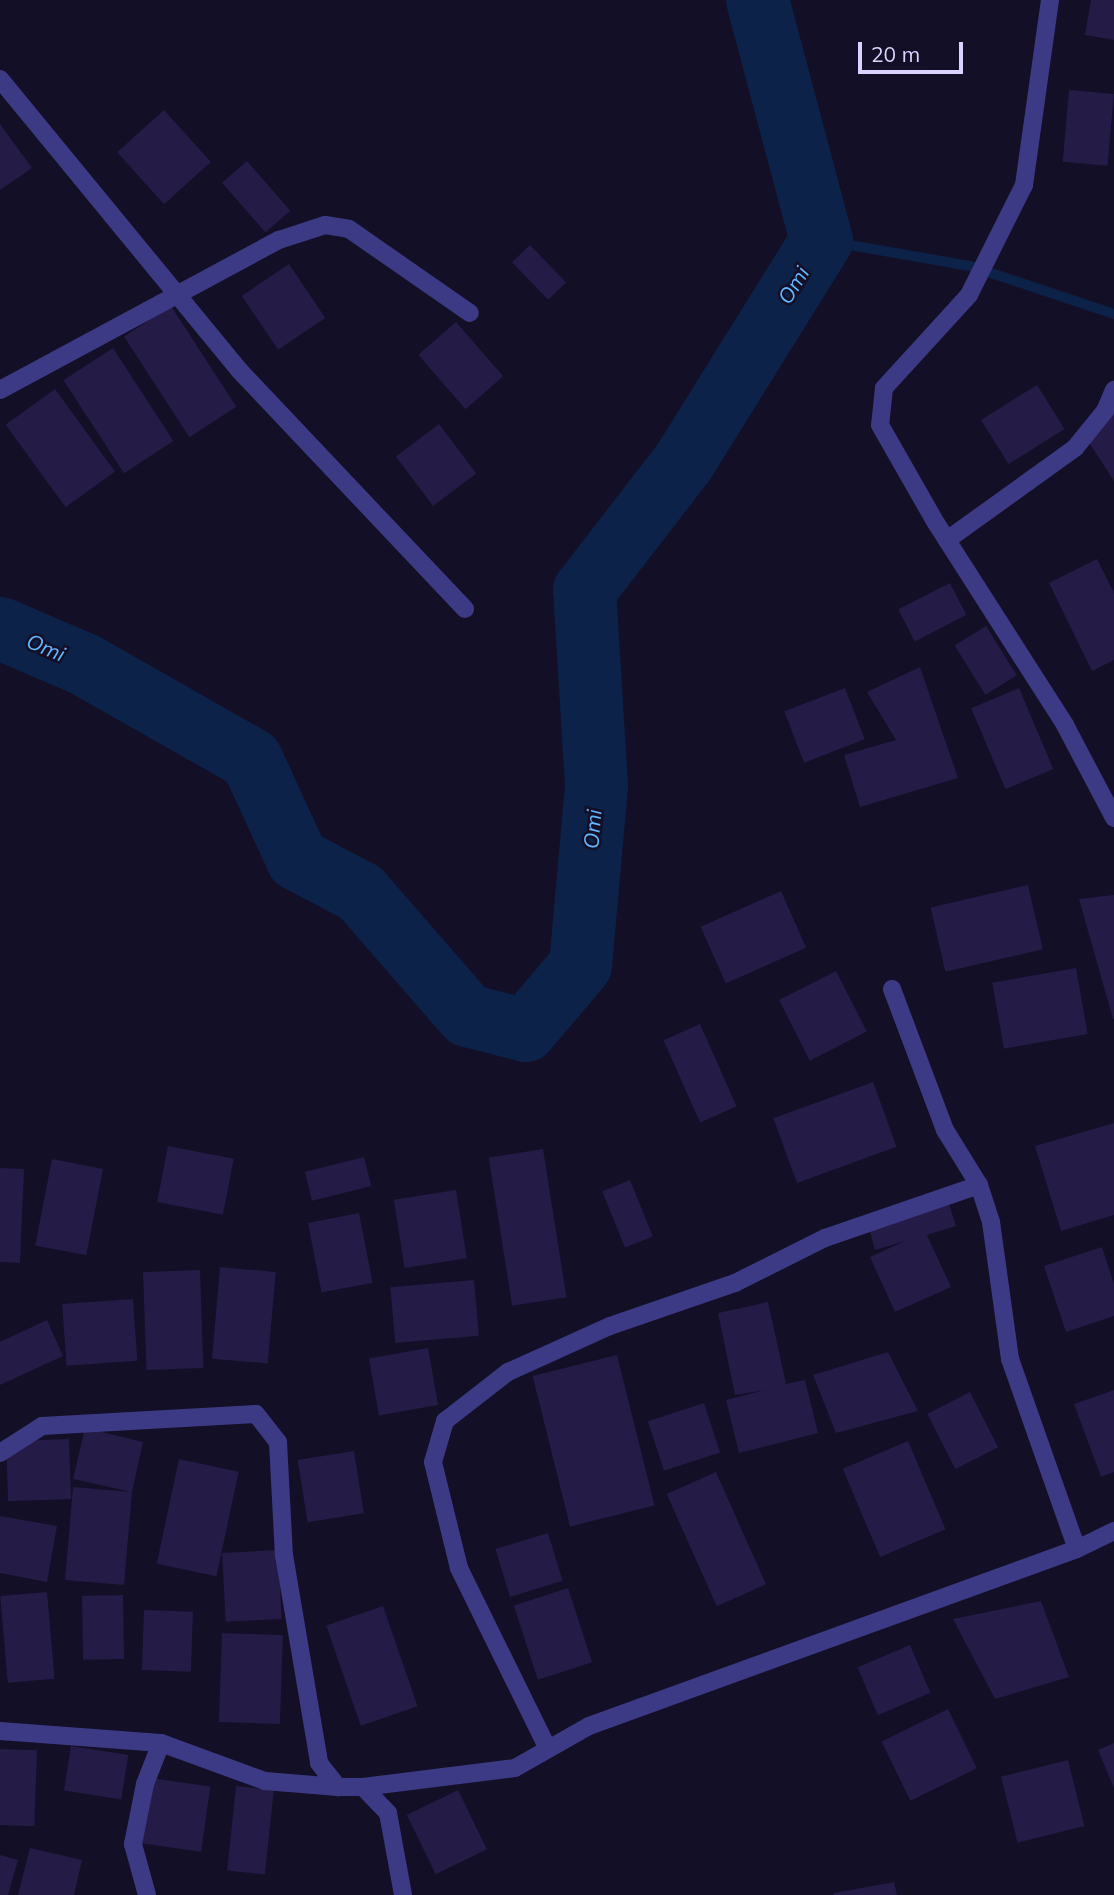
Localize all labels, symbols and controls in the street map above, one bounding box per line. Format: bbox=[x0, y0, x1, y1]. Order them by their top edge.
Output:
scale bar bbox=[862, 28, 967, 72]
text: 20 m bbox=[871, 41, 920, 67]
water label: Omi bbox=[772, 262, 814, 308]
water label: Omi bbox=[23, 628, 69, 666]
water label: Omi bbox=[578, 808, 606, 850]

